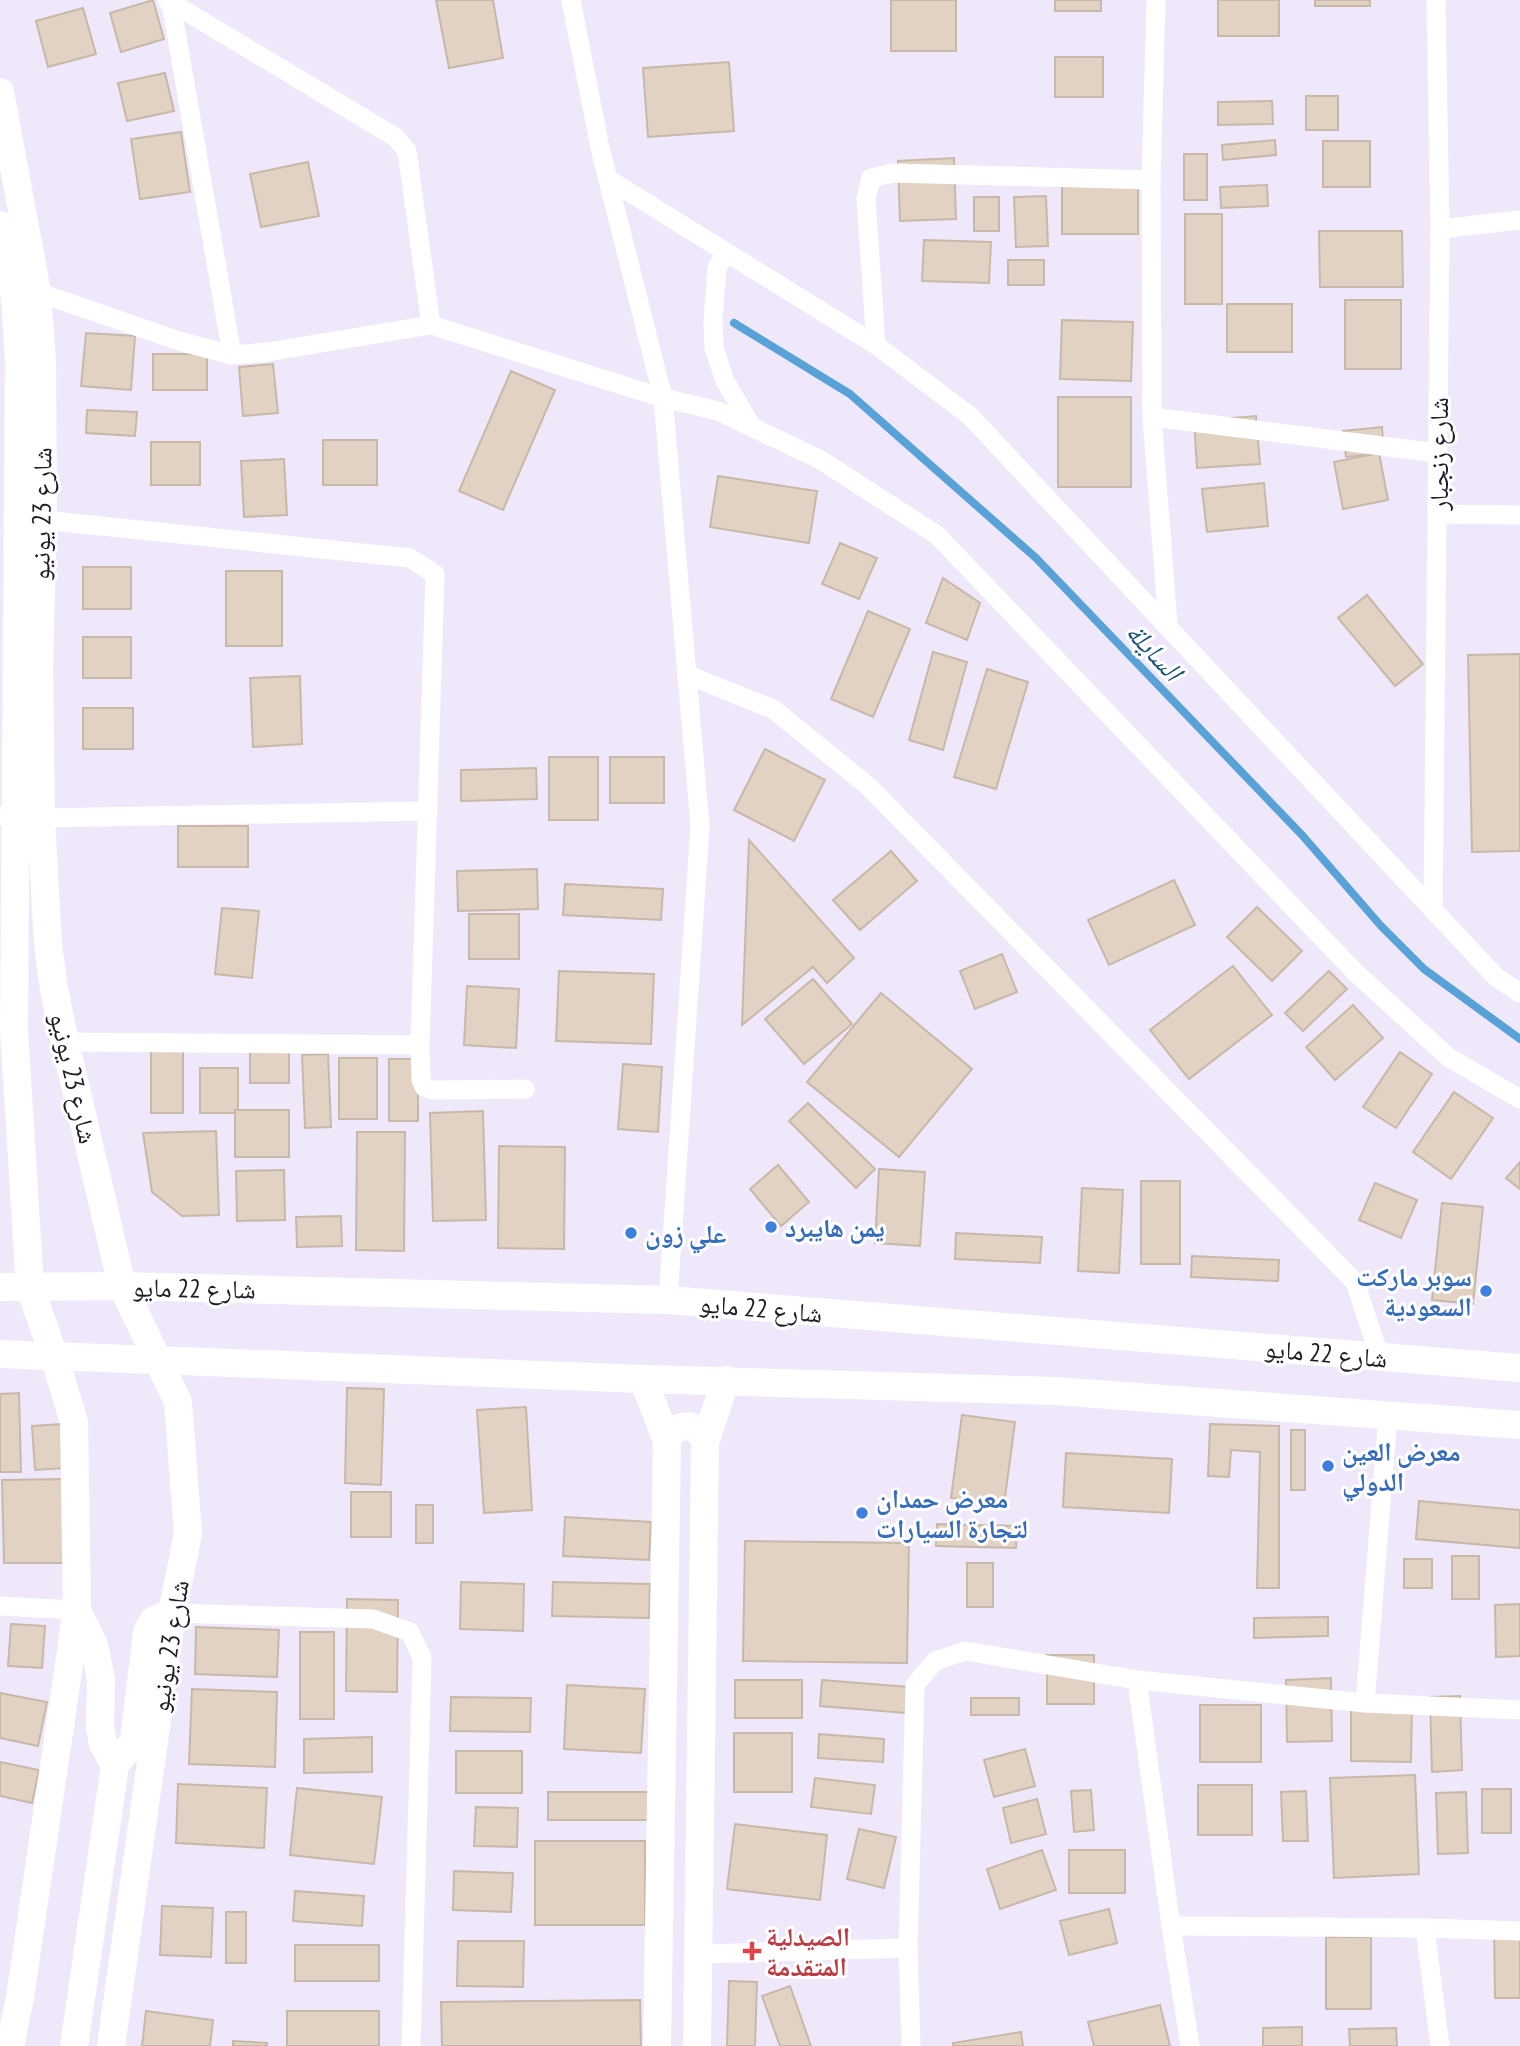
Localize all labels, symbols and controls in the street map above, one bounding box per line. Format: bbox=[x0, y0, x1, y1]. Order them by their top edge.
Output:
street label: شارع زنجبار bbox=[1422, 397, 1455, 512]
street label: شارع 23 يونيو bbox=[23, 447, 59, 581]
water label: السايلة bbox=[1118, 614, 1193, 690]
street label: شارع 23 يونيو bbox=[43, 1009, 105, 1147]
place label: يمن هايبرد bbox=[785, 1211, 885, 1244]
place label: علي زون bbox=[645, 1217, 727, 1254]
marker: يمن هايبرد bbox=[763, 1219, 779, 1235]
marker: علي زون bbox=[623, 1225, 639, 1241]
place label: سوبر ماركت السعودية bbox=[1356, 1260, 1472, 1323]
street label: شارع 22 مايو bbox=[132, 1270, 256, 1306]
marker: سوبر ماركت السعودية bbox=[1478, 1283, 1494, 1299]
street label: شارع 22 مايو bbox=[698, 1286, 824, 1330]
street label: شارع 22 مايو bbox=[1263, 1331, 1389, 1375]
place label: معرض العين الدولي bbox=[1342, 1435, 1461, 1502]
marker: معرض العين الدولي bbox=[1320, 1458, 1336, 1474]
place label: معرض حمدان لتجارة السيارات bbox=[876, 1482, 1028, 1545]
marker: معرض حمدان لتجارة السيارات bbox=[854, 1505, 870, 1521]
street label: شارع 23 يونيو bbox=[142, 1577, 196, 1715]
place label: الصيدلية المتقدمة bbox=[766, 1920, 850, 1983]
marker: الصيدلية المتقدمة bbox=[744, 1943, 760, 1959]

